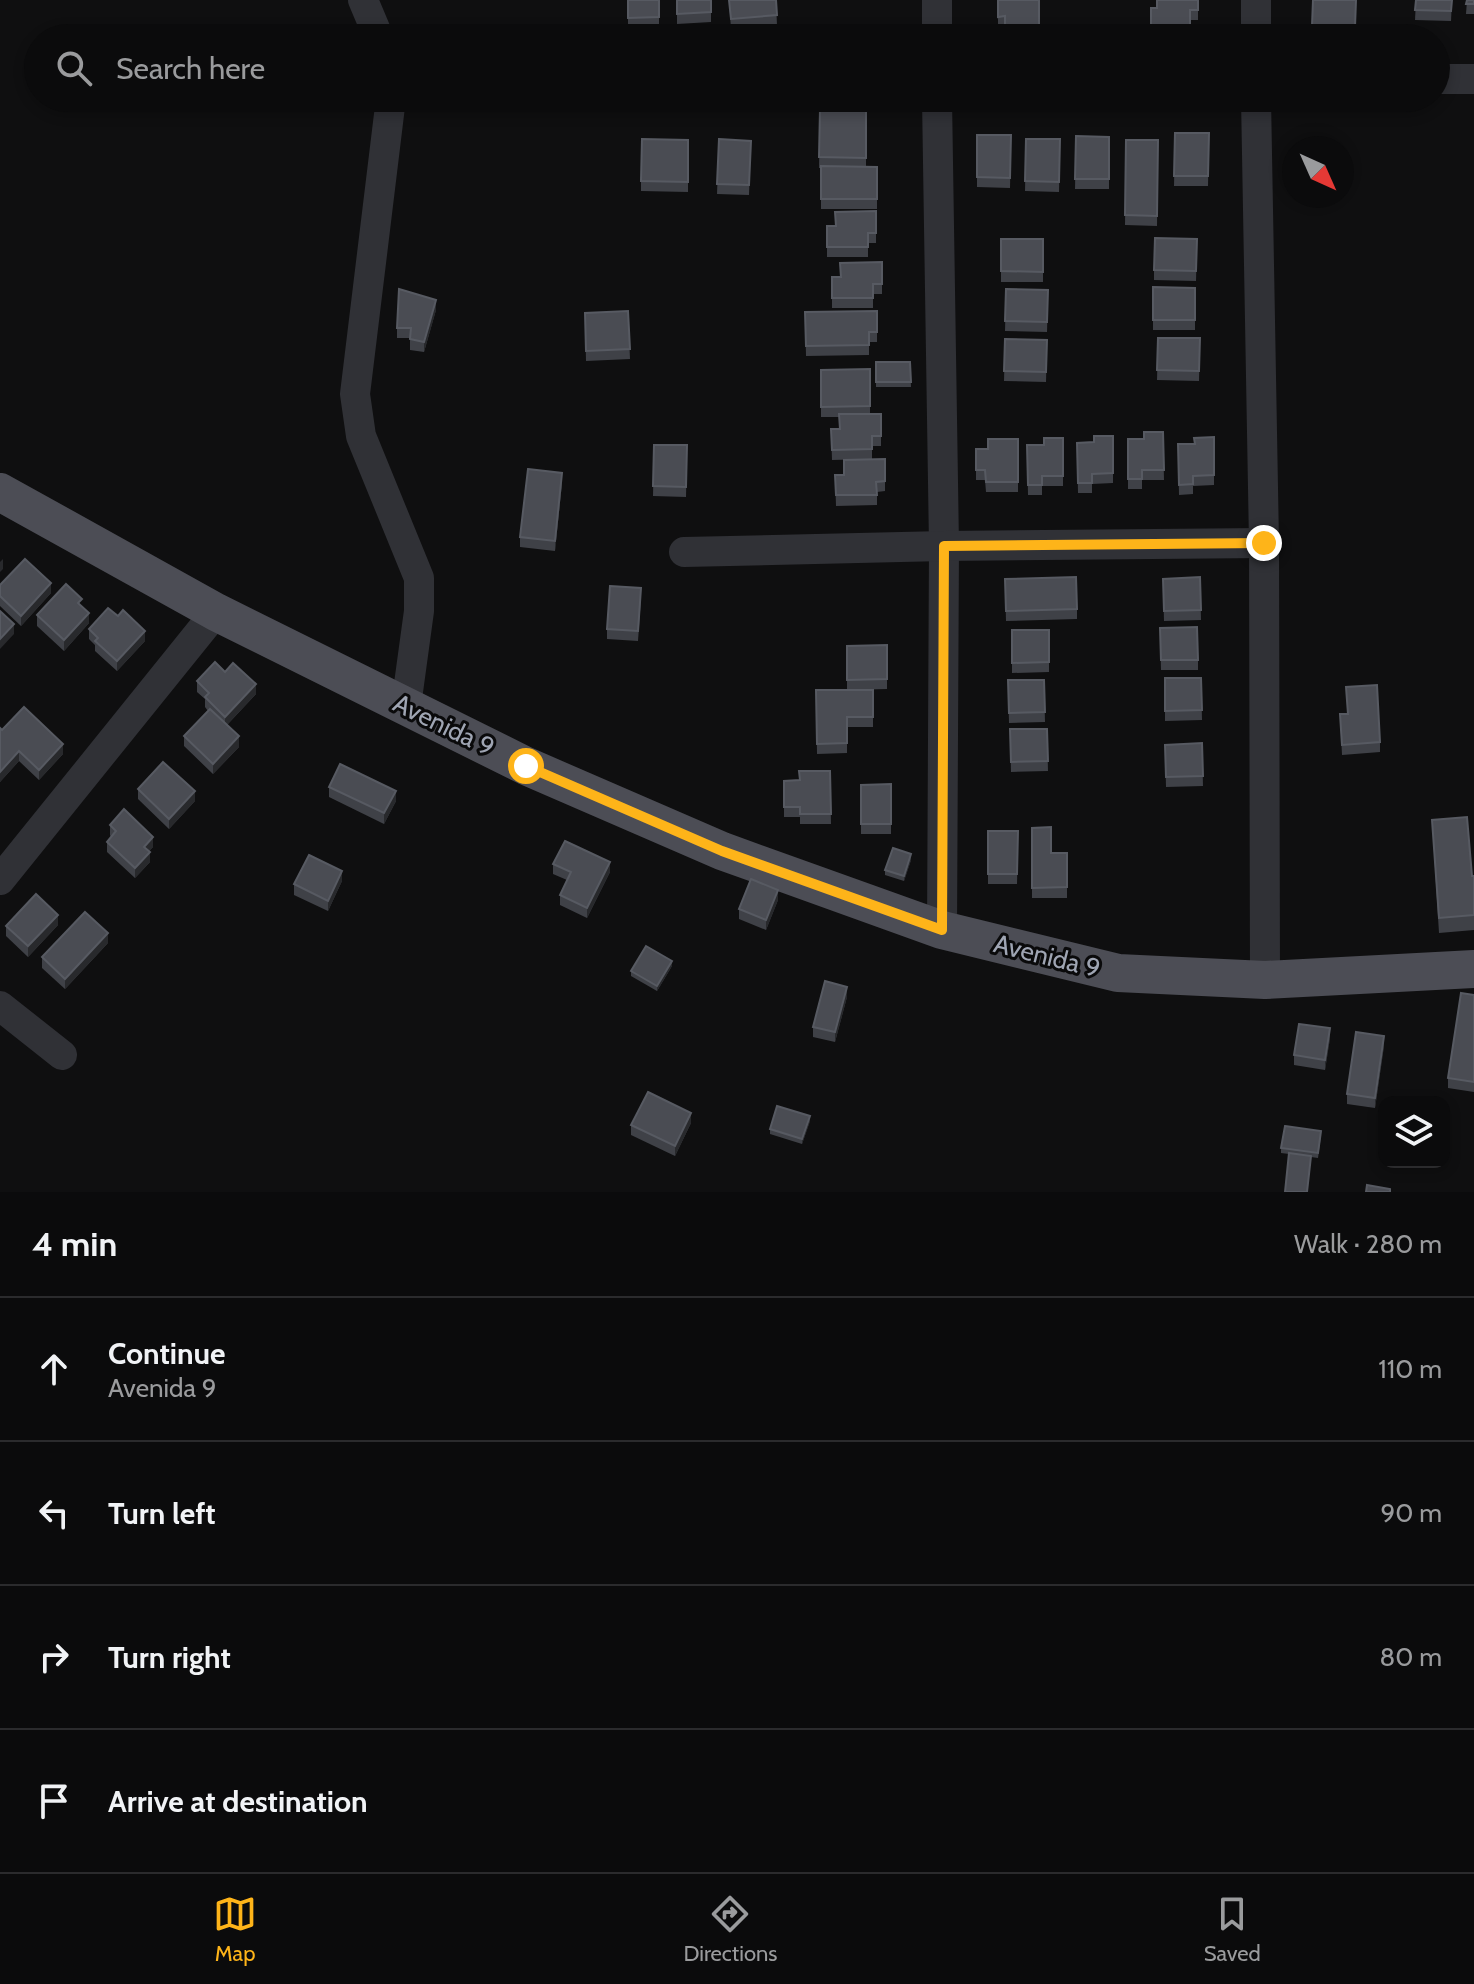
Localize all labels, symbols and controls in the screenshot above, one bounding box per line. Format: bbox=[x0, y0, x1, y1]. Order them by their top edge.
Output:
search box bbox=[24, 24, 1450, 112]
icon: search bbox=[52, 46, 96, 90]
text: Search here bbox=[116, 50, 265, 87]
north arrow bbox=[1282, 136, 1354, 208]
route end bbox=[1246, 525, 1282, 561]
street label: Avenida 9 bbox=[388, 687, 500, 763]
route start bbox=[508, 748, 544, 784]
street label: Avenida 9 bbox=[990, 927, 1104, 985]
map controls bbox=[1378, 1096, 1450, 1168]
button: layers bbox=[1378, 1096, 1450, 1168]
text: 4 min bbox=[32, 1223, 117, 1265]
text: Walk · 280 m bbox=[1294, 1228, 1442, 1260]
text: Continue bbox=[108, 1335, 225, 1372]
icon: ahead bbox=[32, 1347, 76, 1391]
text: 110 m bbox=[1378, 1353, 1442, 1385]
text: Avenida 9 bbox=[108, 1372, 217, 1404]
icon: left bbox=[32, 1491, 76, 1535]
text: Turn left bbox=[108, 1495, 216, 1532]
text: 90 m bbox=[1380, 1497, 1442, 1529]
icon: right bbox=[32, 1635, 76, 1679]
text: Turn right bbox=[108, 1639, 231, 1676]
text: 80 m bbox=[1379, 1641, 1442, 1673]
icon: arrive bbox=[32, 1779, 76, 1823]
text: Arrive at destination bbox=[108, 1783, 368, 1820]
tab: Map bbox=[213, 1892, 257, 1967]
tab: Directions bbox=[683, 1892, 777, 1967]
tab: Saved bbox=[1204, 1892, 1261, 1967]

